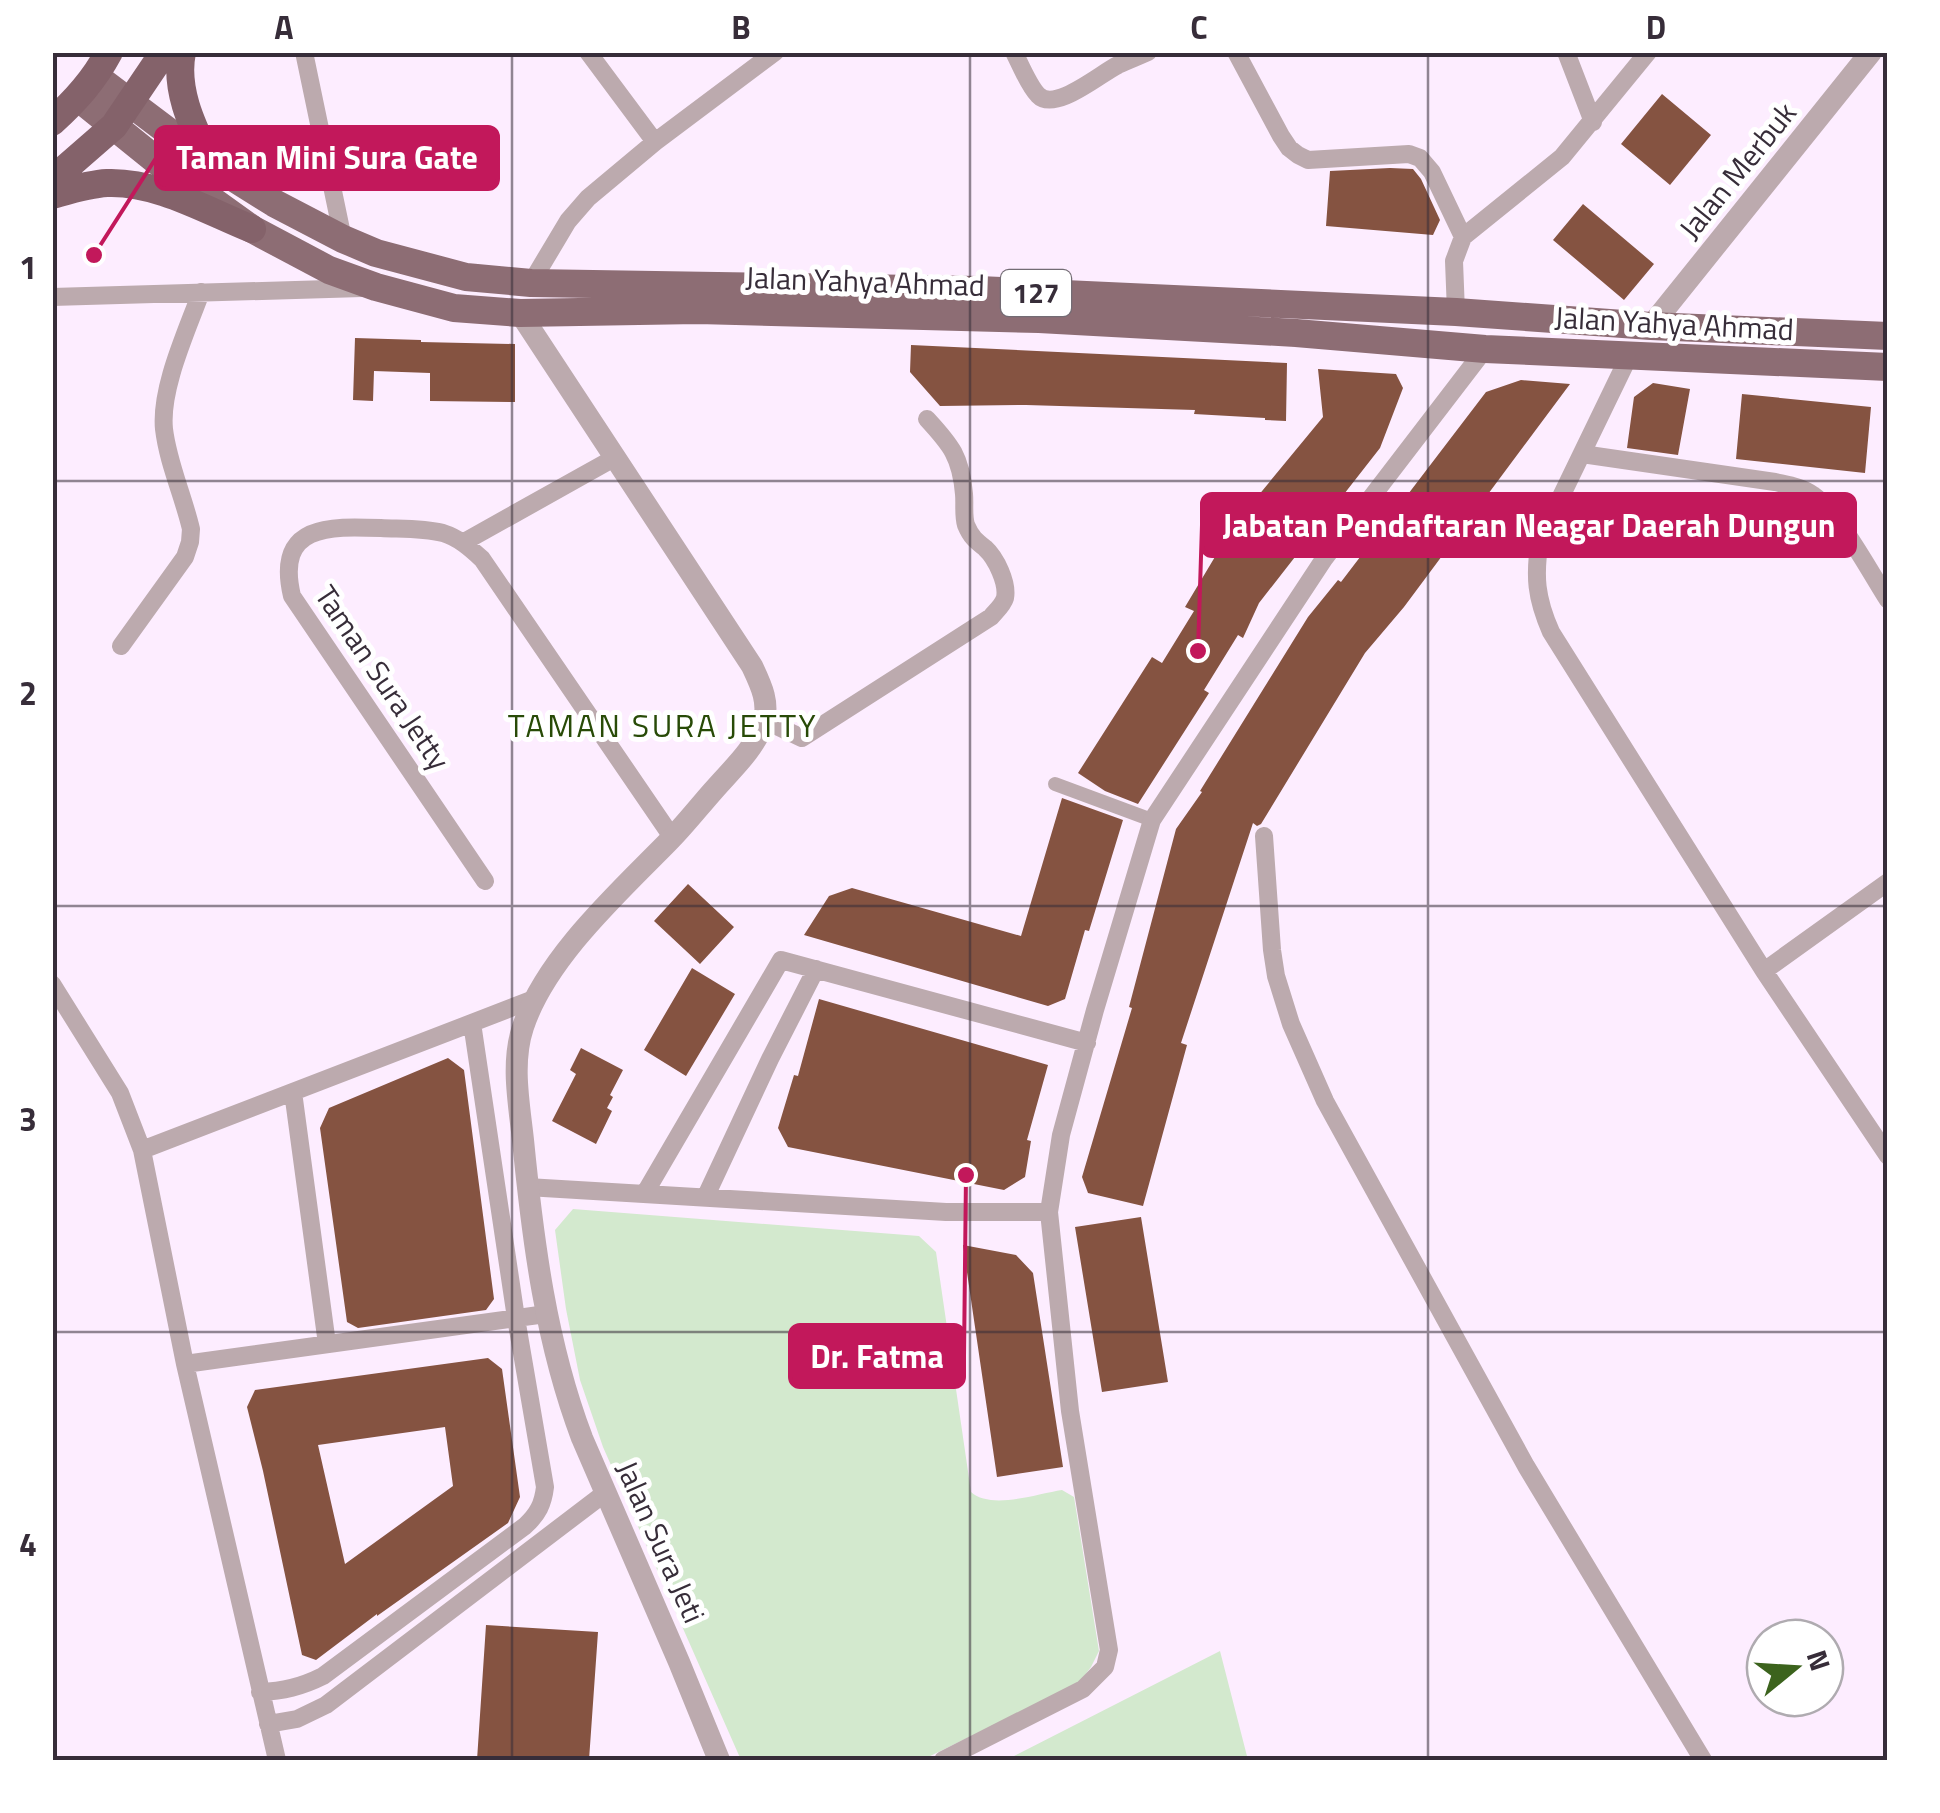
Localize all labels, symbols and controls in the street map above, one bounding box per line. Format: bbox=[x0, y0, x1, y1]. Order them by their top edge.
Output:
text: A bbox=[274, 3, 294, 51]
text: B bbox=[731, 3, 751, 51]
text: C bbox=[1190, 3, 1208, 51]
text: D bbox=[1646, 3, 1666, 51]
street label: Jalan Merbuk bbox=[1667, 92, 1807, 249]
callout: Taman Mini Sura Gate bbox=[156, 127, 498, 189]
text: Taman Mini Sura Gate bbox=[176, 133, 478, 181]
text: 1 bbox=[19, 243, 37, 291]
street label: Jalan Yahya Ahmad bbox=[745, 254, 985, 308]
road number: 127 bbox=[1001, 270, 1071, 316]
street label: Jalan Yahya Ahmad bbox=[1553, 294, 1795, 352]
callout: Jabatan Pendaftaran Neagar Daerah Dungun bbox=[1202, 494, 1855, 556]
text: Jabatan Pendaftaran Neagar Daerah Dungun bbox=[1222, 501, 1836, 549]
street label: Taman Sura Jetty bbox=[304, 576, 462, 779]
text: 2 bbox=[19, 669, 37, 717]
district label: TAMAN SURA JETTY bbox=[508, 701, 818, 749]
text: 3 bbox=[19, 1095, 37, 1143]
callout: Dr. Fatma bbox=[790, 1325, 964, 1387]
text: Dr. Fatma bbox=[810, 1332, 944, 1380]
street label: Jalan Sura Jeti bbox=[605, 1453, 717, 1630]
text: 4 bbox=[19, 1520, 37, 1568]
north arrow bbox=[1745, 1618, 1845, 1718]
text: N bbox=[1796, 1644, 1843, 1676]

